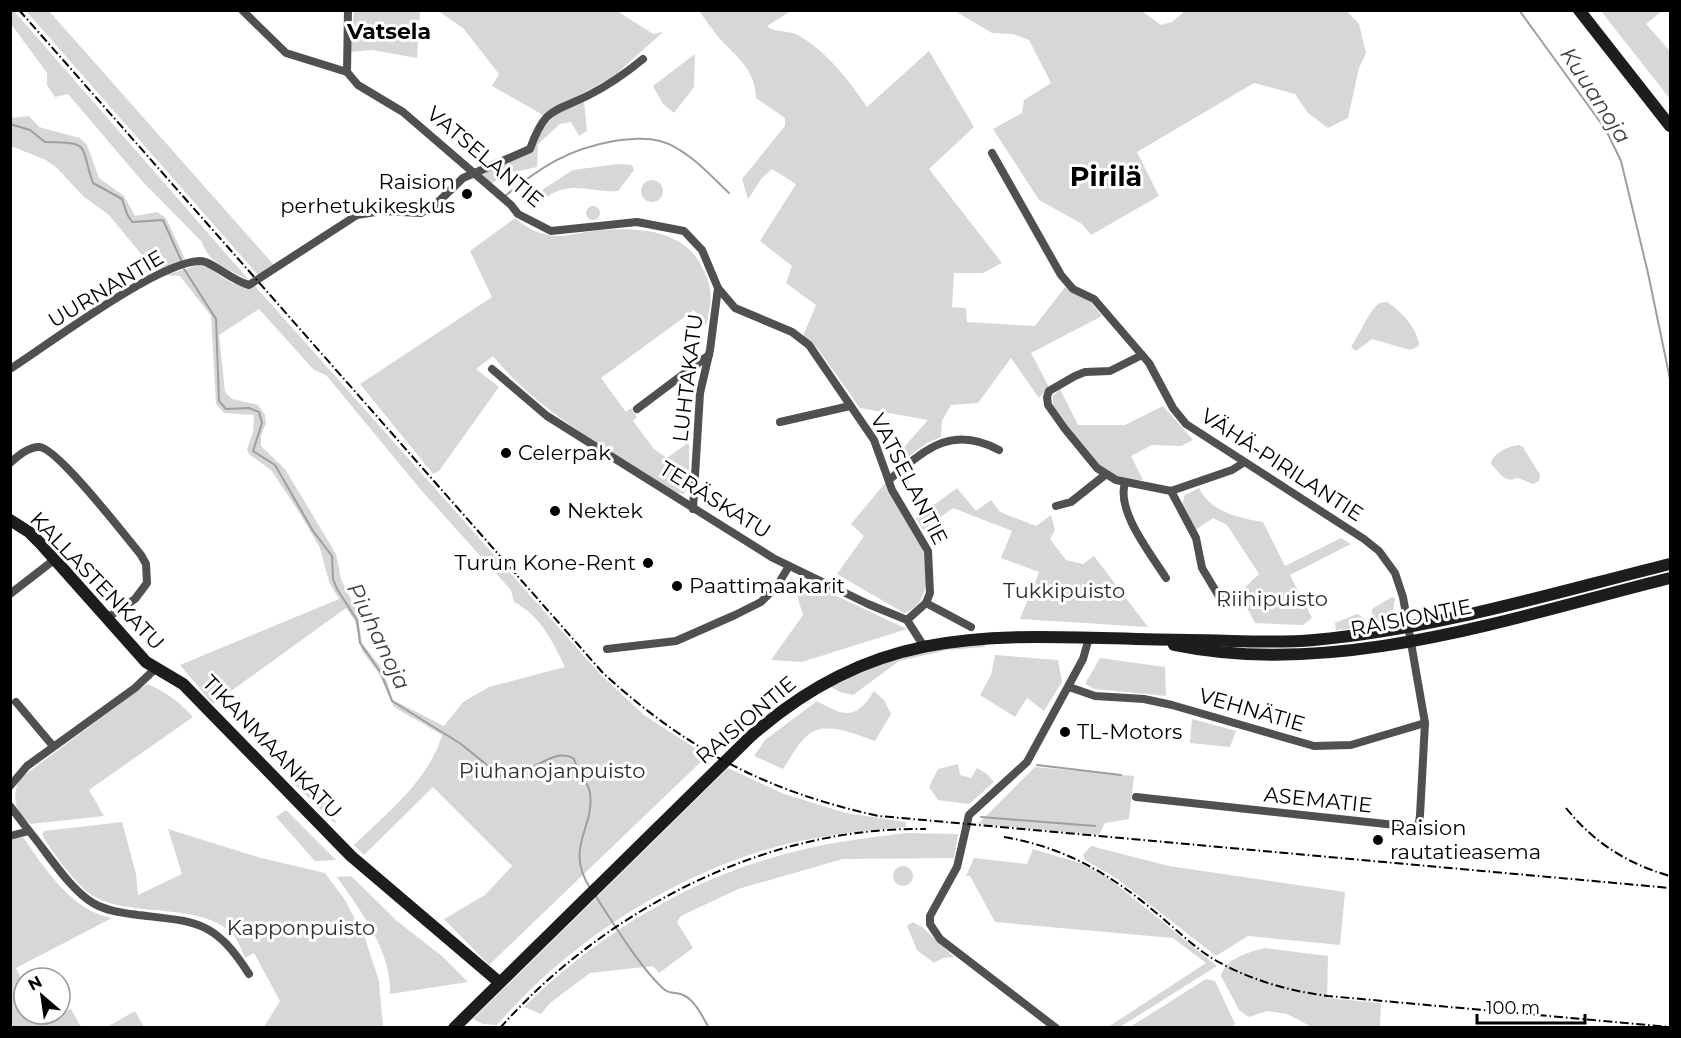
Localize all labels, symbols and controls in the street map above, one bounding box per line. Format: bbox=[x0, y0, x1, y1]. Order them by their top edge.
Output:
district label: Vatsela bbox=[346, 18, 431, 45]
water label: Kuuanoja bbox=[1555, 42, 1637, 148]
street label: VATSELANTIE bbox=[422, 101, 548, 212]
district label: Pirilä bbox=[1070, 160, 1142, 193]
place label: Raision perhetukikeskus bbox=[280, 169, 455, 218]
marker: Raision perhetukikeskus bbox=[460, 187, 474, 201]
street label: UURNANTIE bbox=[44, 244, 168, 333]
street label: LUHTAKATU bbox=[667, 312, 708, 444]
street label: VÄHÄ-PIRILANTIE bbox=[1196, 403, 1368, 526]
street label: VATSELANTIE bbox=[866, 409, 953, 549]
place label: Celerpak bbox=[518, 440, 611, 465]
marker: Celerpak bbox=[499, 446, 513, 460]
street label: TERÄSKATU bbox=[655, 455, 775, 544]
place label: Nektek bbox=[567, 498, 643, 523]
marker: Nektek bbox=[548, 504, 562, 518]
street label: KALLASTENKATU bbox=[25, 506, 170, 655]
place label: Turun Kone-Rent bbox=[455, 550, 636, 575]
marker: Turun Kone-Rent bbox=[641, 556, 655, 570]
place label: Paattimaakarit bbox=[689, 573, 845, 598]
water label: Piuhanoja bbox=[341, 578, 416, 694]
park label: Tukkipuisto bbox=[1003, 578, 1125, 603]
marker: Paattimaakarit bbox=[670, 579, 684, 593]
park label: Riihipuisto bbox=[1216, 586, 1328, 611]
street label: RAISIONTIE bbox=[1348, 594, 1474, 642]
street label: TIKANMAANKATU bbox=[198, 670, 347, 823]
street label: RAISIONTIE bbox=[691, 671, 801, 769]
street label: VEHNÄTIE bbox=[1196, 682, 1308, 737]
place label: TL-Motors bbox=[1077, 719, 1182, 744]
marker: TL-Motors bbox=[1058, 725, 1072, 739]
park label: Piuhanojanpuisto bbox=[459, 758, 645, 783]
street label: ASEMATIE bbox=[1263, 781, 1373, 818]
place label: Raision rautatieasema bbox=[1390, 815, 1541, 864]
marker: Raision rautatieasema bbox=[1371, 833, 1385, 847]
park label: Kapponpuisto bbox=[227, 915, 375, 940]
north arrow bbox=[12, 966, 72, 1026]
text: N bbox=[25, 972, 45, 995]
scale bar bbox=[1477, 987, 1585, 1025]
text: 100 m bbox=[1486, 997, 1540, 1019]

